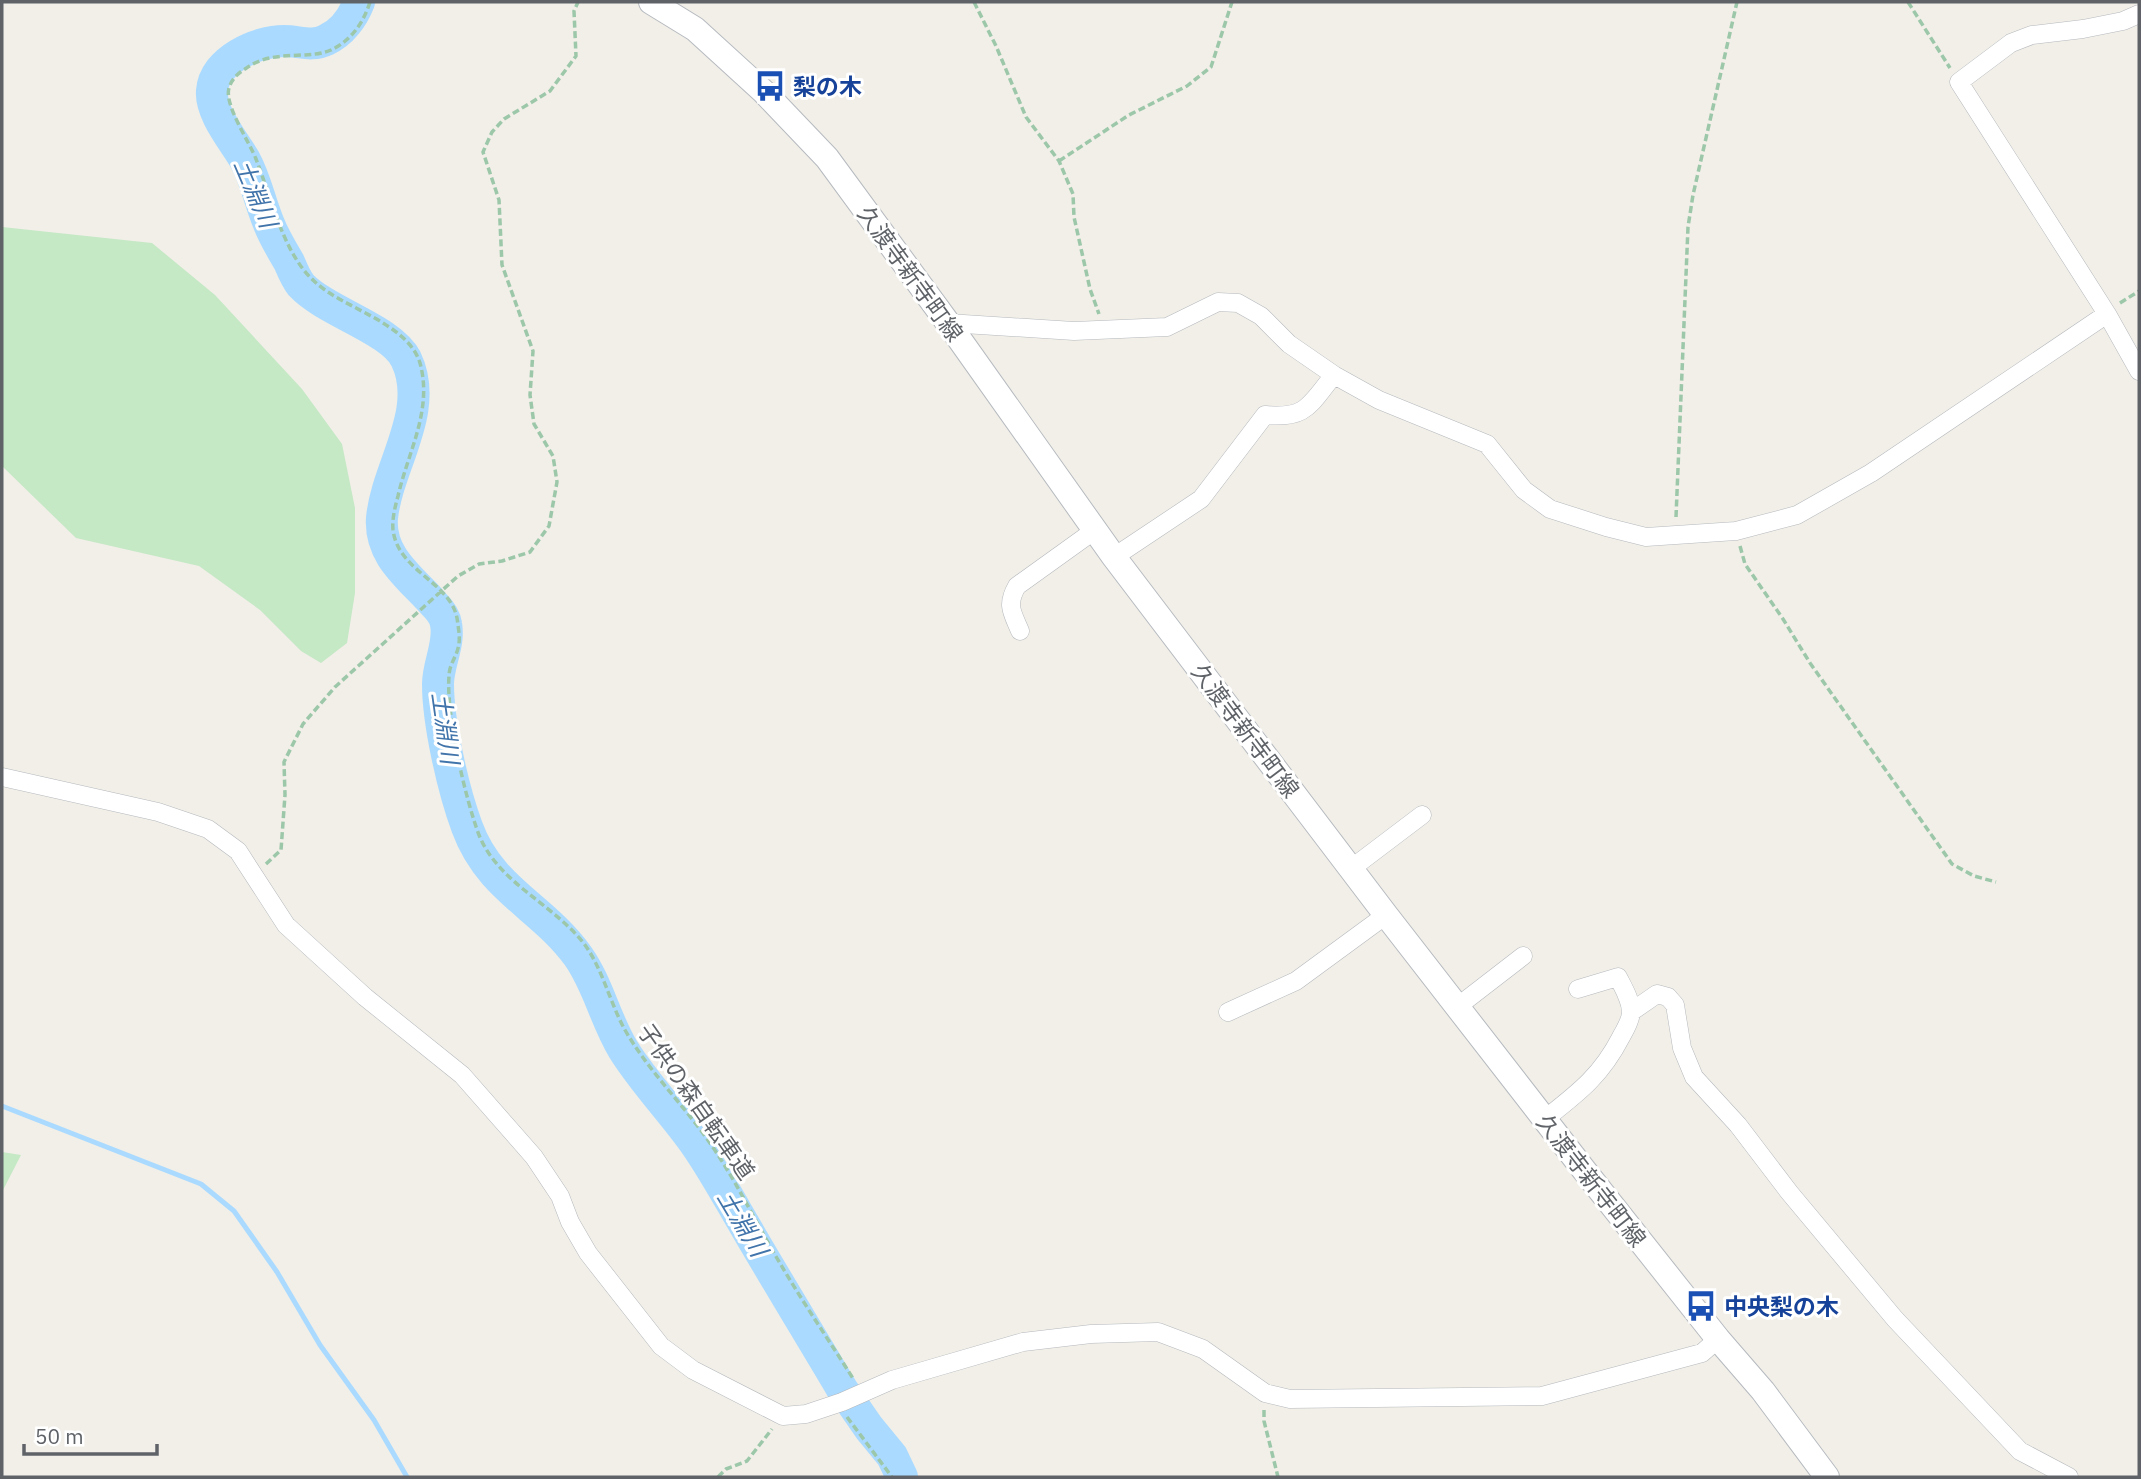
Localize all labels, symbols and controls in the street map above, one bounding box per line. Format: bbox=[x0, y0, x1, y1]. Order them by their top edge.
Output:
bus stop icon: 梨の木 bbox=[753, 69, 787, 103]
place label: 梨の木 bbox=[793, 71, 862, 101]
water label: 土淵川 bbox=[227, 154, 286, 235]
street label: 久渡寺新寺町線 bbox=[852, 199, 970, 347]
street label: 久渡寺新寺町線 bbox=[1186, 657, 1306, 803]
water label: 土淵川 bbox=[425, 690, 467, 769]
street label: 子供の森自転車道 bbox=[632, 1017, 762, 1185]
street label: 久渡寺新寺町線 bbox=[1531, 1107, 1653, 1253]
water label: 土淵川 bbox=[711, 1184, 777, 1265]
bus stop icon: 中央梨の木 bbox=[1684, 1289, 1718, 1323]
place label: 中央梨の木 bbox=[1724, 1291, 1839, 1321]
scale bar bbox=[24, 1412, 158, 1456]
text: 50 m bbox=[35, 1422, 84, 1450]

